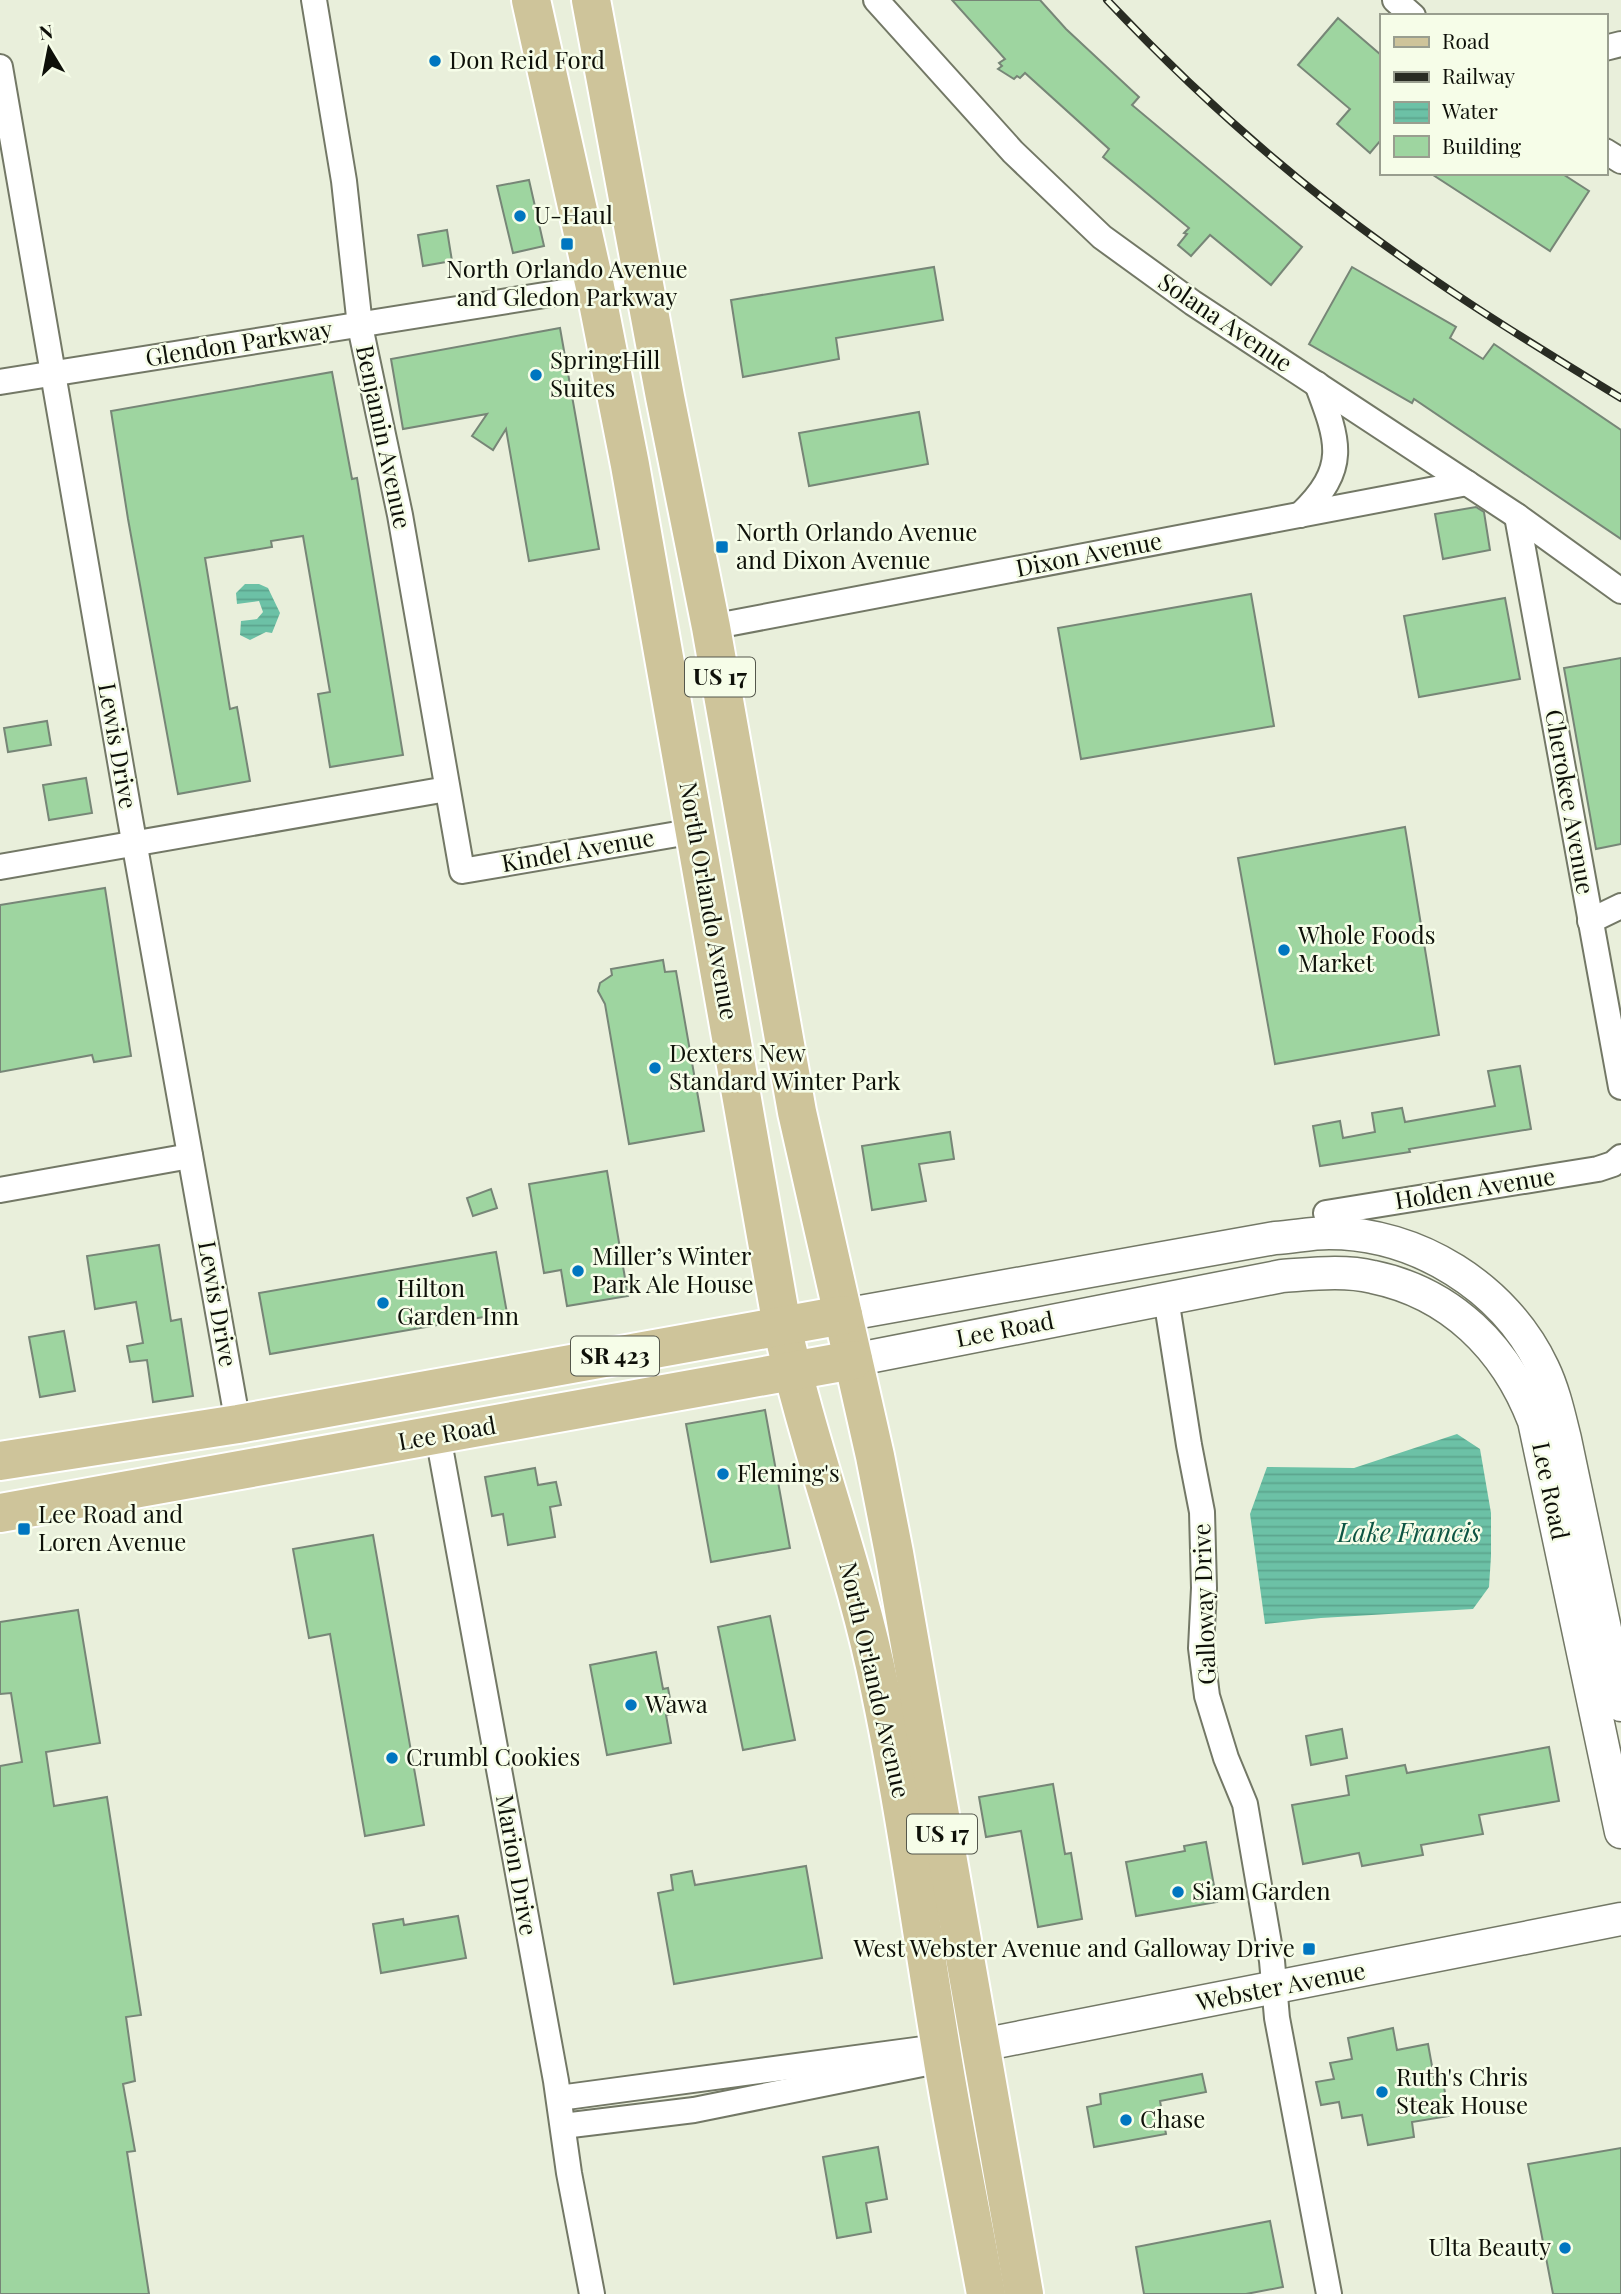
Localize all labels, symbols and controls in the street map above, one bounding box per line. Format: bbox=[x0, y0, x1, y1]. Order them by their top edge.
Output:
north arrow bbox=[14, 14, 84, 84]
legend bbox=[1380, 14, 1607, 175]
text: N bbox=[37, 17, 55, 45]
text: Road bbox=[1442, 26, 1490, 54]
place label: Don Reid Ford bbox=[449, 43, 605, 75]
marker: Don Reid Ford bbox=[427, 53, 443, 69]
text: Railway bbox=[1442, 61, 1516, 89]
text: Water bbox=[1441, 96, 1498, 124]
text: Building bbox=[1442, 131, 1521, 159]
place label: U-Haul bbox=[534, 198, 613, 230]
marker: U-Haul bbox=[512, 208, 528, 224]
marker: North Orlando Avenue and Gledon Parkway bbox=[559, 236, 575, 252]
place label: North Orlando Avenue and Gledon Parkway bbox=[446, 252, 688, 312]
street label: Solana Avenue bbox=[1153, 265, 1299, 378]
street label: Glendon Parkway bbox=[143, 311, 334, 373]
street label: Benjamin Avenue bbox=[350, 342, 420, 531]
place label: SpringHill Suites bbox=[550, 343, 660, 403]
marker: SpringHill Suites bbox=[528, 367, 544, 383]
place label: North Orlando Avenue and Dixon Avenue bbox=[736, 515, 978, 575]
street label: Dixon Avenue bbox=[1013, 523, 1164, 583]
marker: North Orlando Avenue and Dixon Avenue bbox=[714, 539, 730, 555]
road number: US 17 bbox=[685, 657, 755, 696]
street label: Lewis Drive bbox=[92, 680, 146, 811]
street label: Cherokee Avenue bbox=[1539, 707, 1603, 897]
street label: North Orlando Avenue bbox=[673, 779, 747, 1022]
street label: Kindel Avenue bbox=[499, 820, 656, 878]
place label: Whole Foods Market bbox=[1297, 918, 1435, 978]
marker: Whole Foods Market bbox=[1276, 942, 1292, 958]
place label: Dexters New Standard Winter Park bbox=[669, 1036, 901, 1096]
marker: Dexters New Standard Winter Park bbox=[647, 1060, 663, 1076]
street label: Holden Avenue bbox=[1392, 1159, 1557, 1216]
street label: Lewis Drive bbox=[192, 1238, 246, 1369]
place label: Miller’s Winter Park Ale House bbox=[592, 1239, 754, 1299]
marker: Miller’s Winter Park Ale House bbox=[570, 1263, 586, 1279]
place label: Hilton Garden Inn bbox=[397, 1271, 519, 1331]
marker: Hilton Garden Inn bbox=[375, 1295, 391, 1311]
street label: Lee Road bbox=[953, 1303, 1056, 1353]
road number: SR 423 bbox=[571, 1336, 659, 1376]
street label: Lee Road bbox=[395, 1408, 498, 1456]
street label: Lee Road bbox=[1526, 1439, 1578, 1542]
place label: Fleming's bbox=[737, 1456, 840, 1488]
marker: Fleming's bbox=[715, 1466, 731, 1482]
place label: Lee Road and Loren Avenue bbox=[38, 1497, 186, 1557]
water label: Lake Francis bbox=[1337, 1514, 1481, 1549]
marker: Lee Road and Loren Avenue bbox=[16, 1521, 32, 1537]
street label: Galloway Drive bbox=[1184, 1523, 1222, 1685]
street label: North Orlando Avenue bbox=[833, 1558, 919, 1801]
place label: Wawa bbox=[644, 1687, 708, 1719]
marker: Wawa bbox=[623, 1697, 639, 1713]
place label: Crumbl Cookies bbox=[406, 1740, 580, 1772]
marker: Crumbl Cookies bbox=[384, 1750, 400, 1766]
street label: Marion Drive bbox=[490, 1792, 546, 1938]
road number: US 17 bbox=[907, 1814, 977, 1854]
place label: Siam Garden bbox=[1192, 1874, 1331, 1906]
marker: Siam Garden bbox=[1170, 1884, 1186, 1900]
place label: West Webster Avenue and Galloway Drive bbox=[852, 1931, 1295, 1963]
marker: West Webster Avenue and Galloway Drive bbox=[1301, 1941, 1317, 1957]
street label: Webster Avenue bbox=[1192, 1953, 1368, 2017]
place label: Ruth's Chris Steak House bbox=[1396, 2060, 1528, 2120]
marker: Ruth's Chris Steak House bbox=[1374, 2084, 1390, 2100]
place label: Chase bbox=[1140, 2102, 1205, 2134]
marker: Chase bbox=[1118, 2112, 1134, 2128]
place label: Ulta Beauty bbox=[1428, 2230, 1551, 2262]
marker: Ulta Beauty bbox=[1557, 2240, 1573, 2256]

